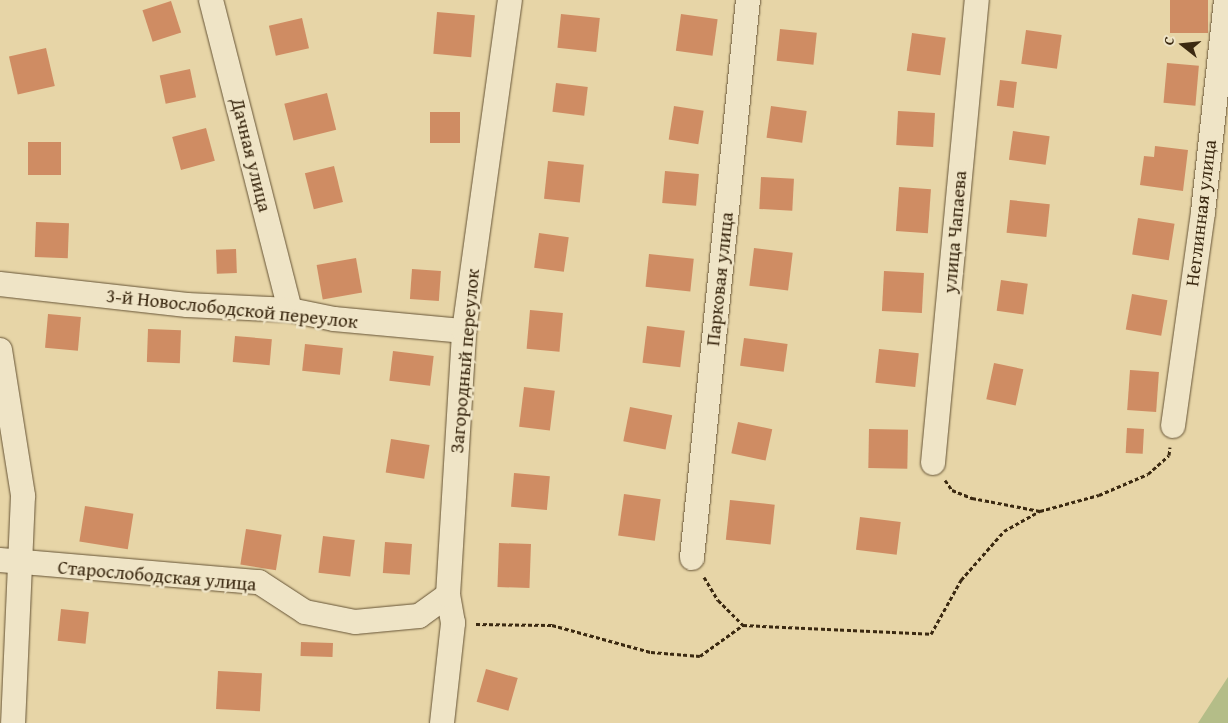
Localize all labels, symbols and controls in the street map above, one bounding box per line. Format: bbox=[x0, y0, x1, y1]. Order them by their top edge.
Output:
north arrow bbox=[1158, 20, 1208, 70]
text: С bbox=[1158, 34, 1179, 47]
street label: Дачная улица bbox=[226, 96, 276, 214]
street label: Неглинная улица bbox=[1181, 138, 1221, 288]
street label: улица Чапаева bbox=[938, 170, 972, 294]
street label: Парковая улица bbox=[702, 211, 738, 347]
street label: Загородный переулок bbox=[446, 268, 484, 454]
street label: 3-й Новослободской переулок bbox=[105, 284, 359, 334]
street label: Старослободская улица bbox=[57, 556, 257, 596]

